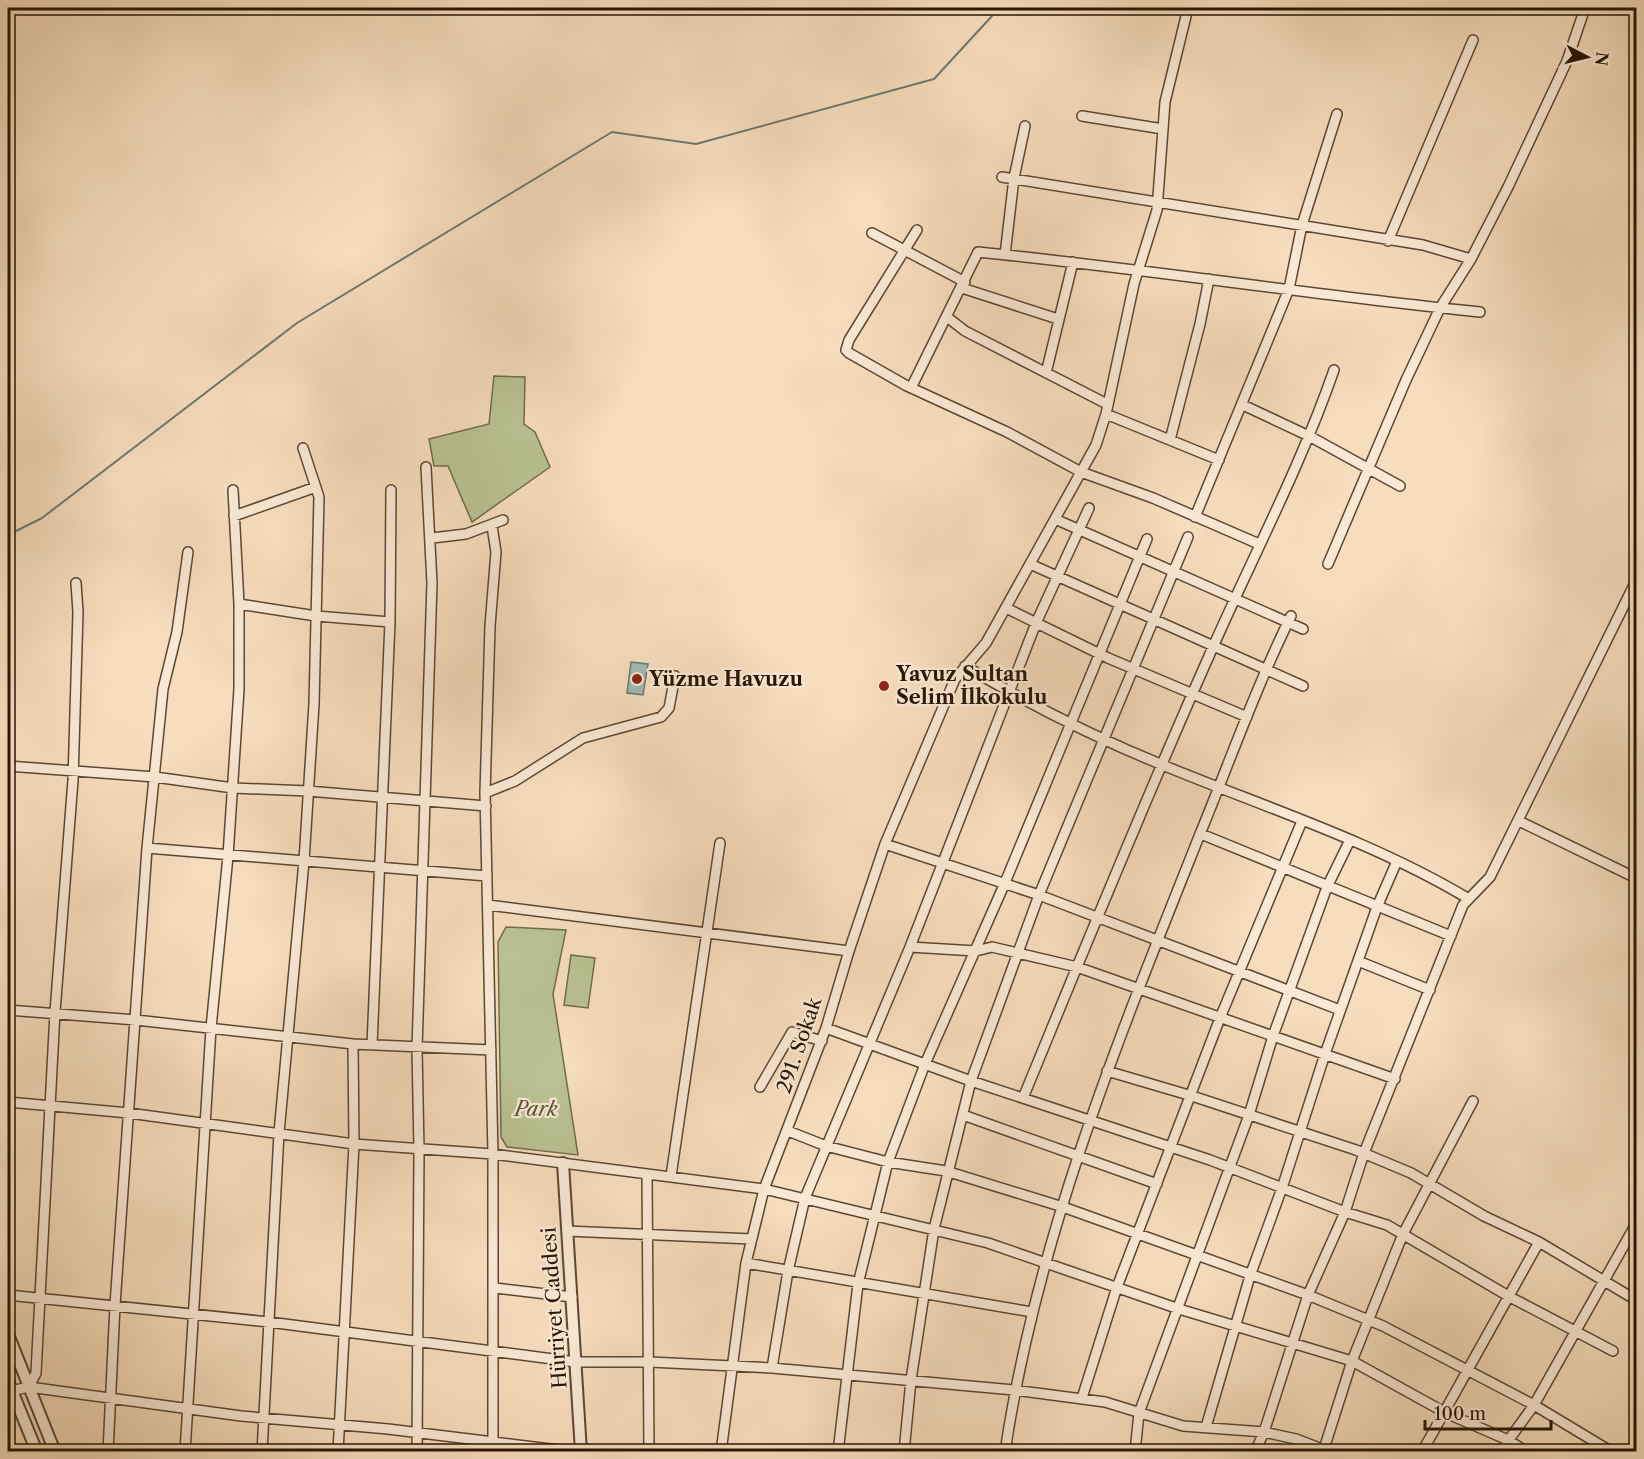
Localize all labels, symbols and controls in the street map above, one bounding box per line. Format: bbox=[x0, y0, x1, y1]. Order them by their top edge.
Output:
north arrow bbox=[1557, 27, 1617, 87]
text: N bbox=[1591, 51, 1613, 67]
place label: Yavuz Sultan Selim İlkokulu bbox=[895, 662, 1047, 709]
place label: Yüzme Havuzu bbox=[648, 667, 803, 691]
marker: Yüzme Havuzu bbox=[630, 672, 644, 686]
marker: Yavuz Sultan Selim İlkokulu bbox=[877, 679, 891, 693]
street label: 291. Sokak bbox=[771, 993, 827, 1096]
park label: Park bbox=[512, 1097, 558, 1121]
street label: Hürriyet Caddesi bbox=[536, 1226, 572, 1390]
scale bar bbox=[1425, 1393, 1551, 1431]
text: 100 m bbox=[1434, 1403, 1486, 1425]

